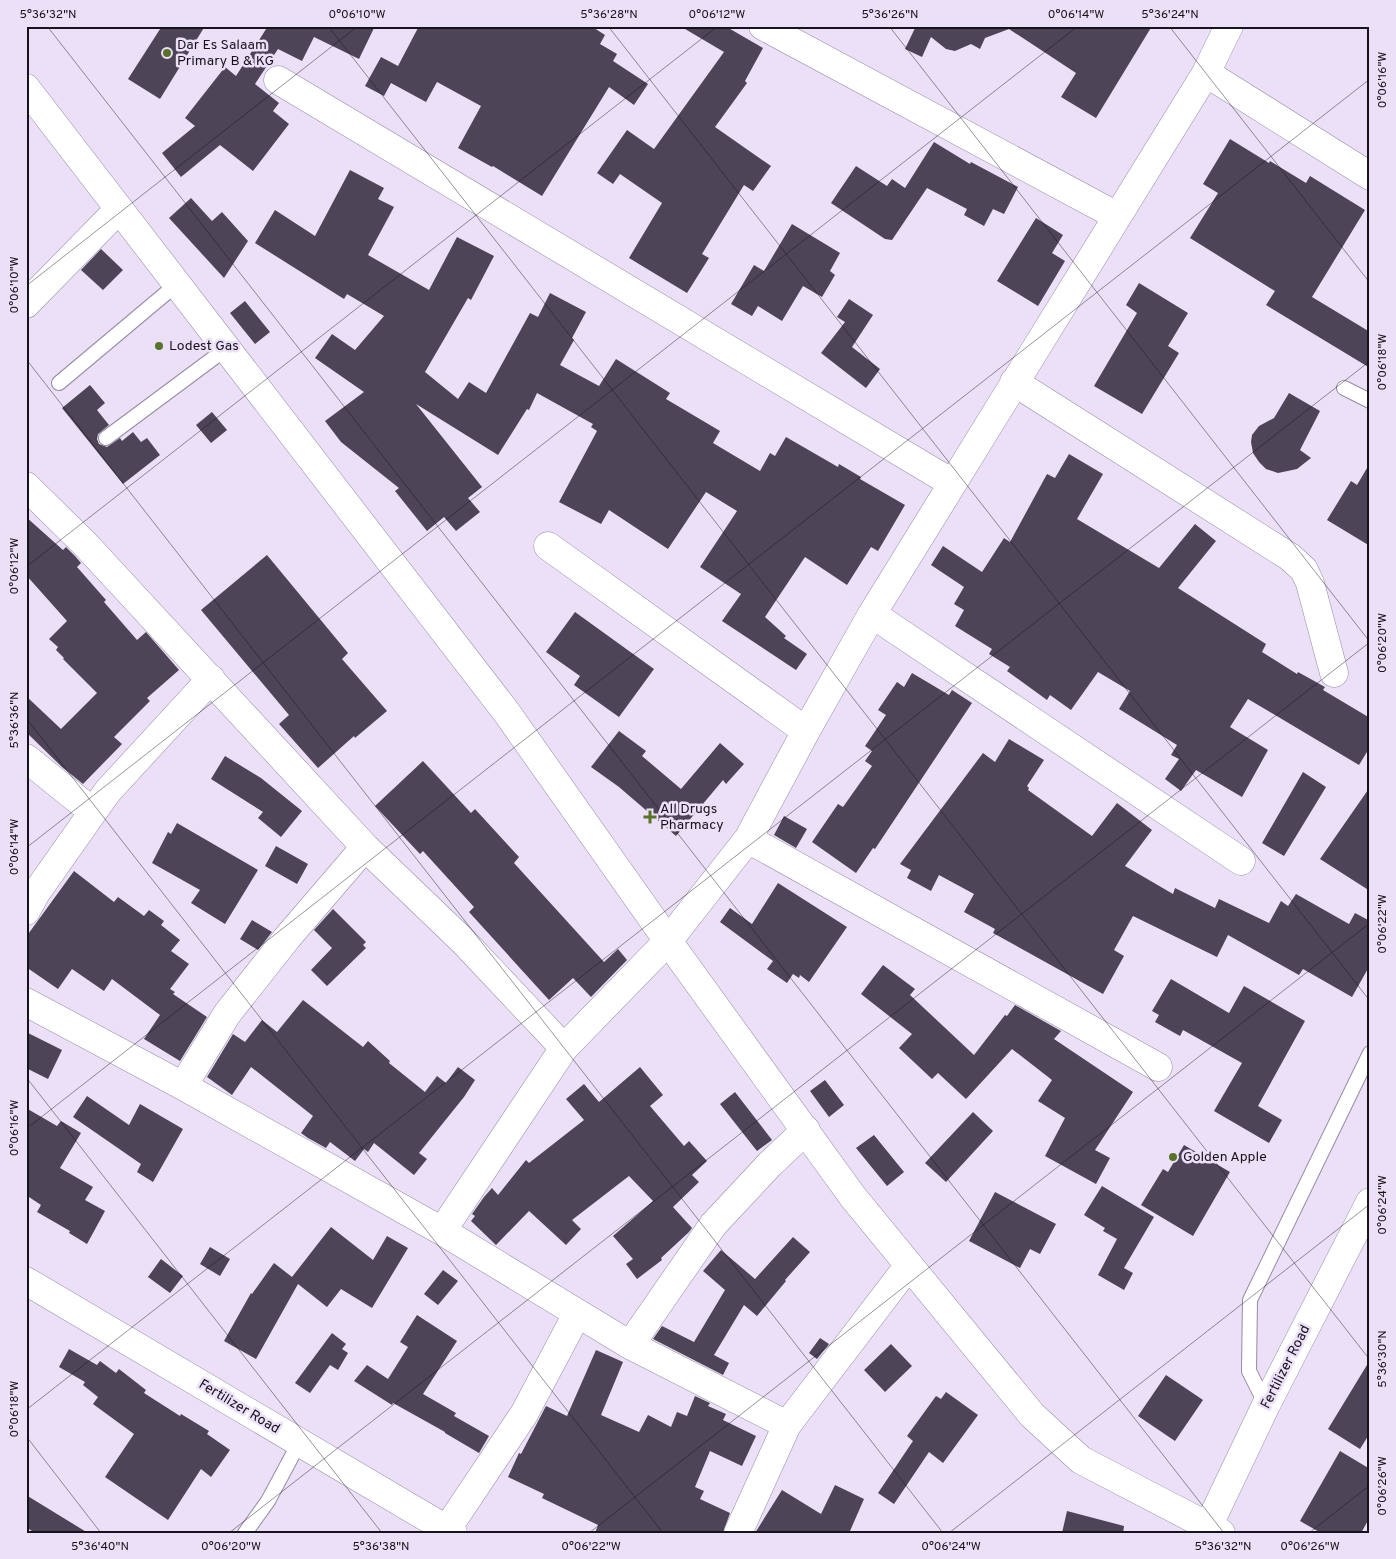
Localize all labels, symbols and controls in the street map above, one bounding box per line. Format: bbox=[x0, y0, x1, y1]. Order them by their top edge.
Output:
text: 5°36'32"N bbox=[20, 7, 76, 23]
text: 0°06'10"W bbox=[328, 7, 386, 23]
text: 5°36'28"N bbox=[580, 7, 638, 23]
text: 0°06'12"W bbox=[689, 7, 745, 23]
text: 5°36'26"N bbox=[861, 7, 919, 23]
text: 0°06'14"W bbox=[1048, 7, 1104, 23]
text: 5°36'24"N bbox=[1141, 7, 1199, 23]
place label: Dar Es Salaam Primary B & KG bbox=[177, 37, 274, 70]
marker: Dar Es Salaam Primary B & KG bbox=[161, 47, 173, 59]
text: 0°06'16"W bbox=[1375, 52, 1391, 108]
text: 0°06'10"W bbox=[7, 256, 23, 314]
text: 0°06'18"W bbox=[1375, 334, 1391, 390]
place label: Lodest Gas bbox=[169, 338, 239, 355]
marker: Lodest Gas bbox=[153, 340, 165, 352]
text: 0°06'12"W bbox=[7, 538, 23, 594]
text: 0°06'20"W bbox=[1375, 613, 1391, 673]
text: 5°36'36"N bbox=[7, 691, 23, 749]
place label: All Drugs Pharmacy bbox=[660, 801, 724, 834]
marker: All Drugs Pharmacy bbox=[644, 811, 656, 823]
text: 0°06'14"W bbox=[7, 819, 23, 875]
text: 0°06'22"W bbox=[1375, 894, 1391, 954]
text: 0°06'16"W bbox=[7, 1100, 23, 1156]
place label: Golden Apple bbox=[1183, 1149, 1267, 1166]
marker: Golden Apple bbox=[1167, 1151, 1179, 1163]
text: 0°06'24"W bbox=[1375, 1175, 1391, 1235]
street label: Fertilizer Road bbox=[1258, 1322, 1314, 1412]
text: 5°36'30"N bbox=[1375, 1330, 1391, 1388]
street label: Fertilizer Road bbox=[195, 1376, 283, 1438]
text: 0°06'18"W bbox=[7, 1381, 23, 1437]
text: 0°06'26"W bbox=[1375, 1456, 1391, 1516]
text: 5°36'40"N bbox=[71, 1539, 129, 1555]
text: 0°06'20"W bbox=[201, 1539, 261, 1555]
text: 5°36'38"N bbox=[352, 1539, 410, 1555]
text: 0°06'22"W bbox=[561, 1539, 621, 1555]
text: 0°06'24"W bbox=[921, 1539, 981, 1555]
text: 5°36'32"N bbox=[1195, 1539, 1251, 1555]
text: 0°06'26"W bbox=[1280, 1539, 1340, 1555]

